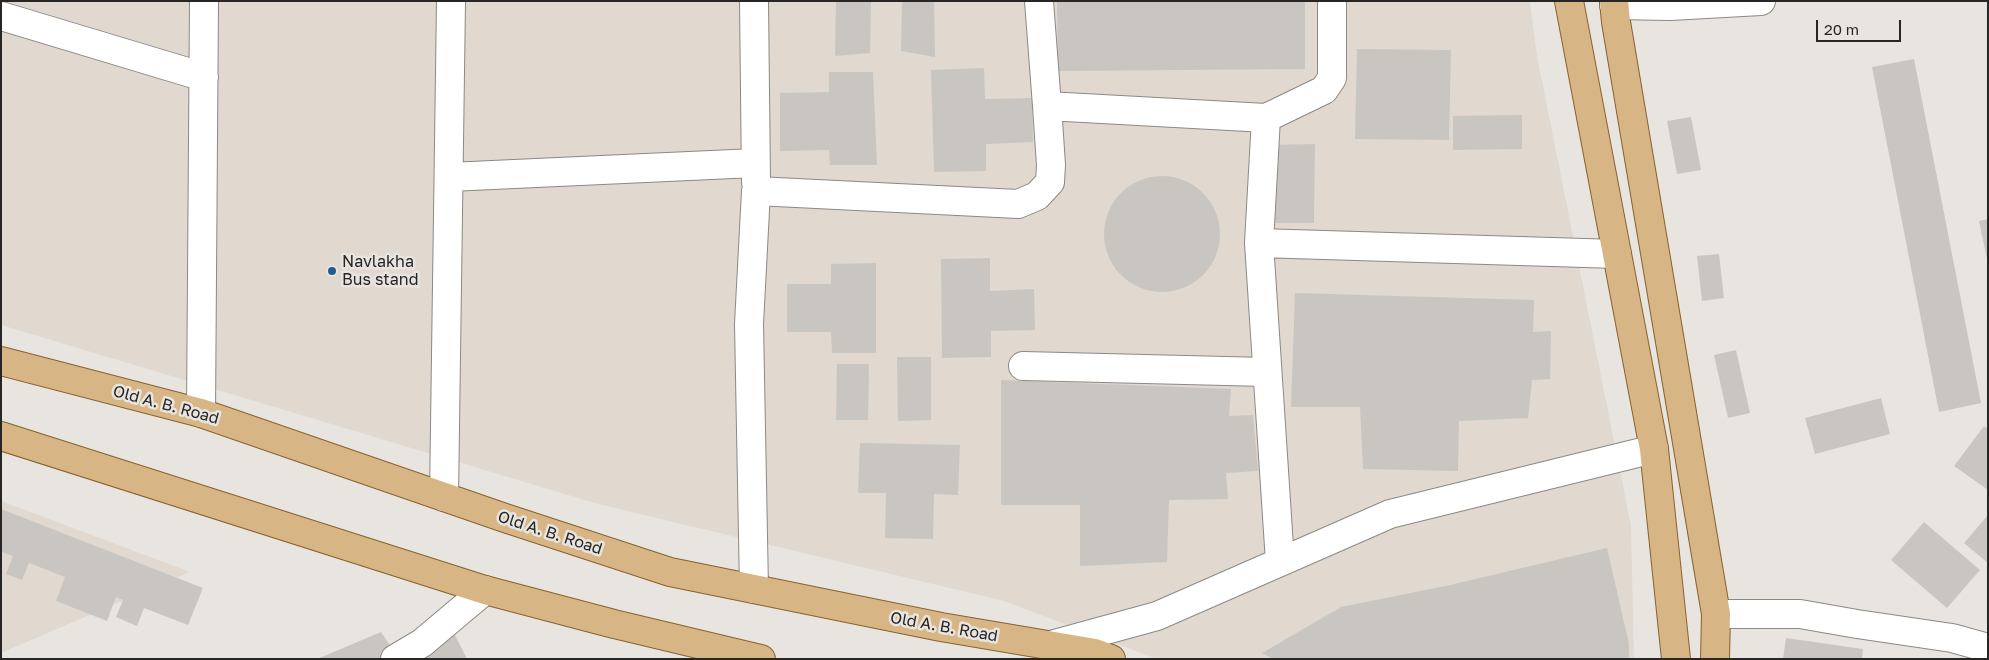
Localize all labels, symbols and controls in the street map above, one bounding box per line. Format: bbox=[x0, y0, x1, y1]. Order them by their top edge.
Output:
scale bar bbox=[1819, 10, 1904, 42]
text: 20 m bbox=[1824, 20, 1859, 38]
place label: Navlakha Bus stand bbox=[342, 252, 418, 290]
marker: Navlakha Bus stand bbox=[326, 265, 338, 277]
street label: Old A. B. Road bbox=[111, 382, 221, 428]
street label: Old A. B. Road bbox=[495, 507, 605, 559]
street label: Old A. B. Road bbox=[889, 608, 999, 646]

